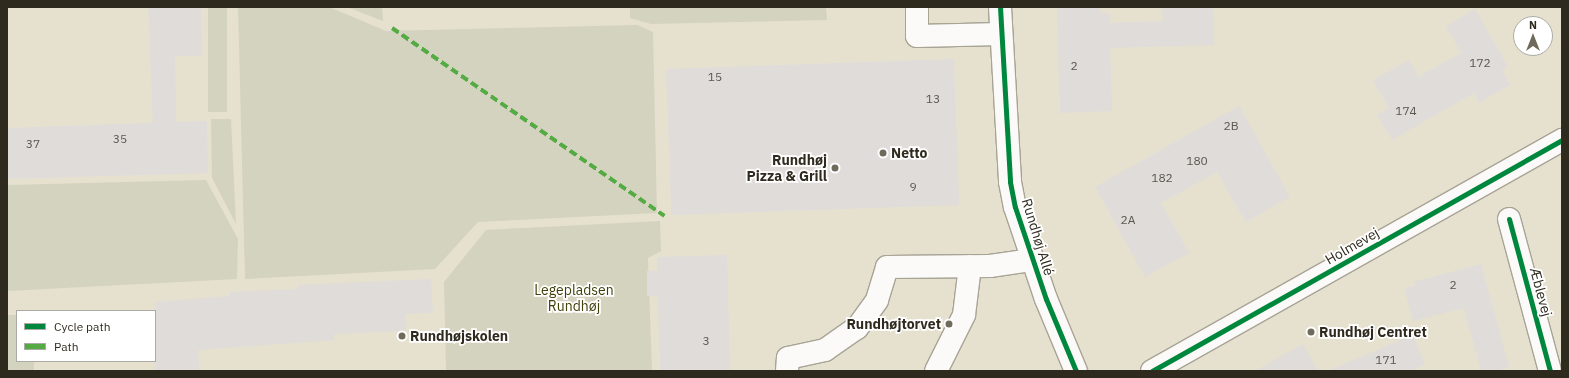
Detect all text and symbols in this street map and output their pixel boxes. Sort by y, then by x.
north arrow [1513,16,1553,56]
text: N [1529,18,1537,32]
house number: 172 [1469,56,1491,70]
house number: 2 [1070,59,1078,73]
house number: 15 [708,70,722,84]
house number: 13 [926,92,940,106]
house number: 174 [1395,104,1417,118]
house number: 2B [1223,119,1239,133]
house number: 35 [113,132,127,146]
house number: 37 [26,137,40,151]
place label: Netto [891,145,927,161]
marker: Netto [878,148,888,158]
place label: Rundhøj Pizza & Grill [747,152,827,184]
house number: 180 [1186,154,1208,168]
marker: Rundhøj Pizza & Grill [830,163,840,173]
house number: 182 [1151,171,1173,185]
house number: 9 [909,180,917,194]
street label: Rundhøj Allé [1018,196,1058,278]
house number: 2A [1121,213,1135,227]
street label: Holmevej [1322,224,1382,268]
street label: Æblevej [1526,266,1556,318]
house number: 2 [1449,278,1457,292]
park label: Legepladsen Rundhøj [534,282,614,314]
legend [16,310,156,362]
place label: Rundhøjtorvet [846,316,941,332]
text: Cycle path [54,319,111,334]
marker: Rundhøjtorvet [944,319,954,329]
place label: Rundhøj Centret [1319,324,1427,340]
marker: Rundhøj Centret [1306,327,1316,337]
place label: Rundhøjskolen [410,328,508,344]
marker: Rundhøjskolen [397,331,407,341]
house number: 3 [702,334,710,348]
text: Path [54,339,79,354]
house number: 171 [1375,353,1397,367]

